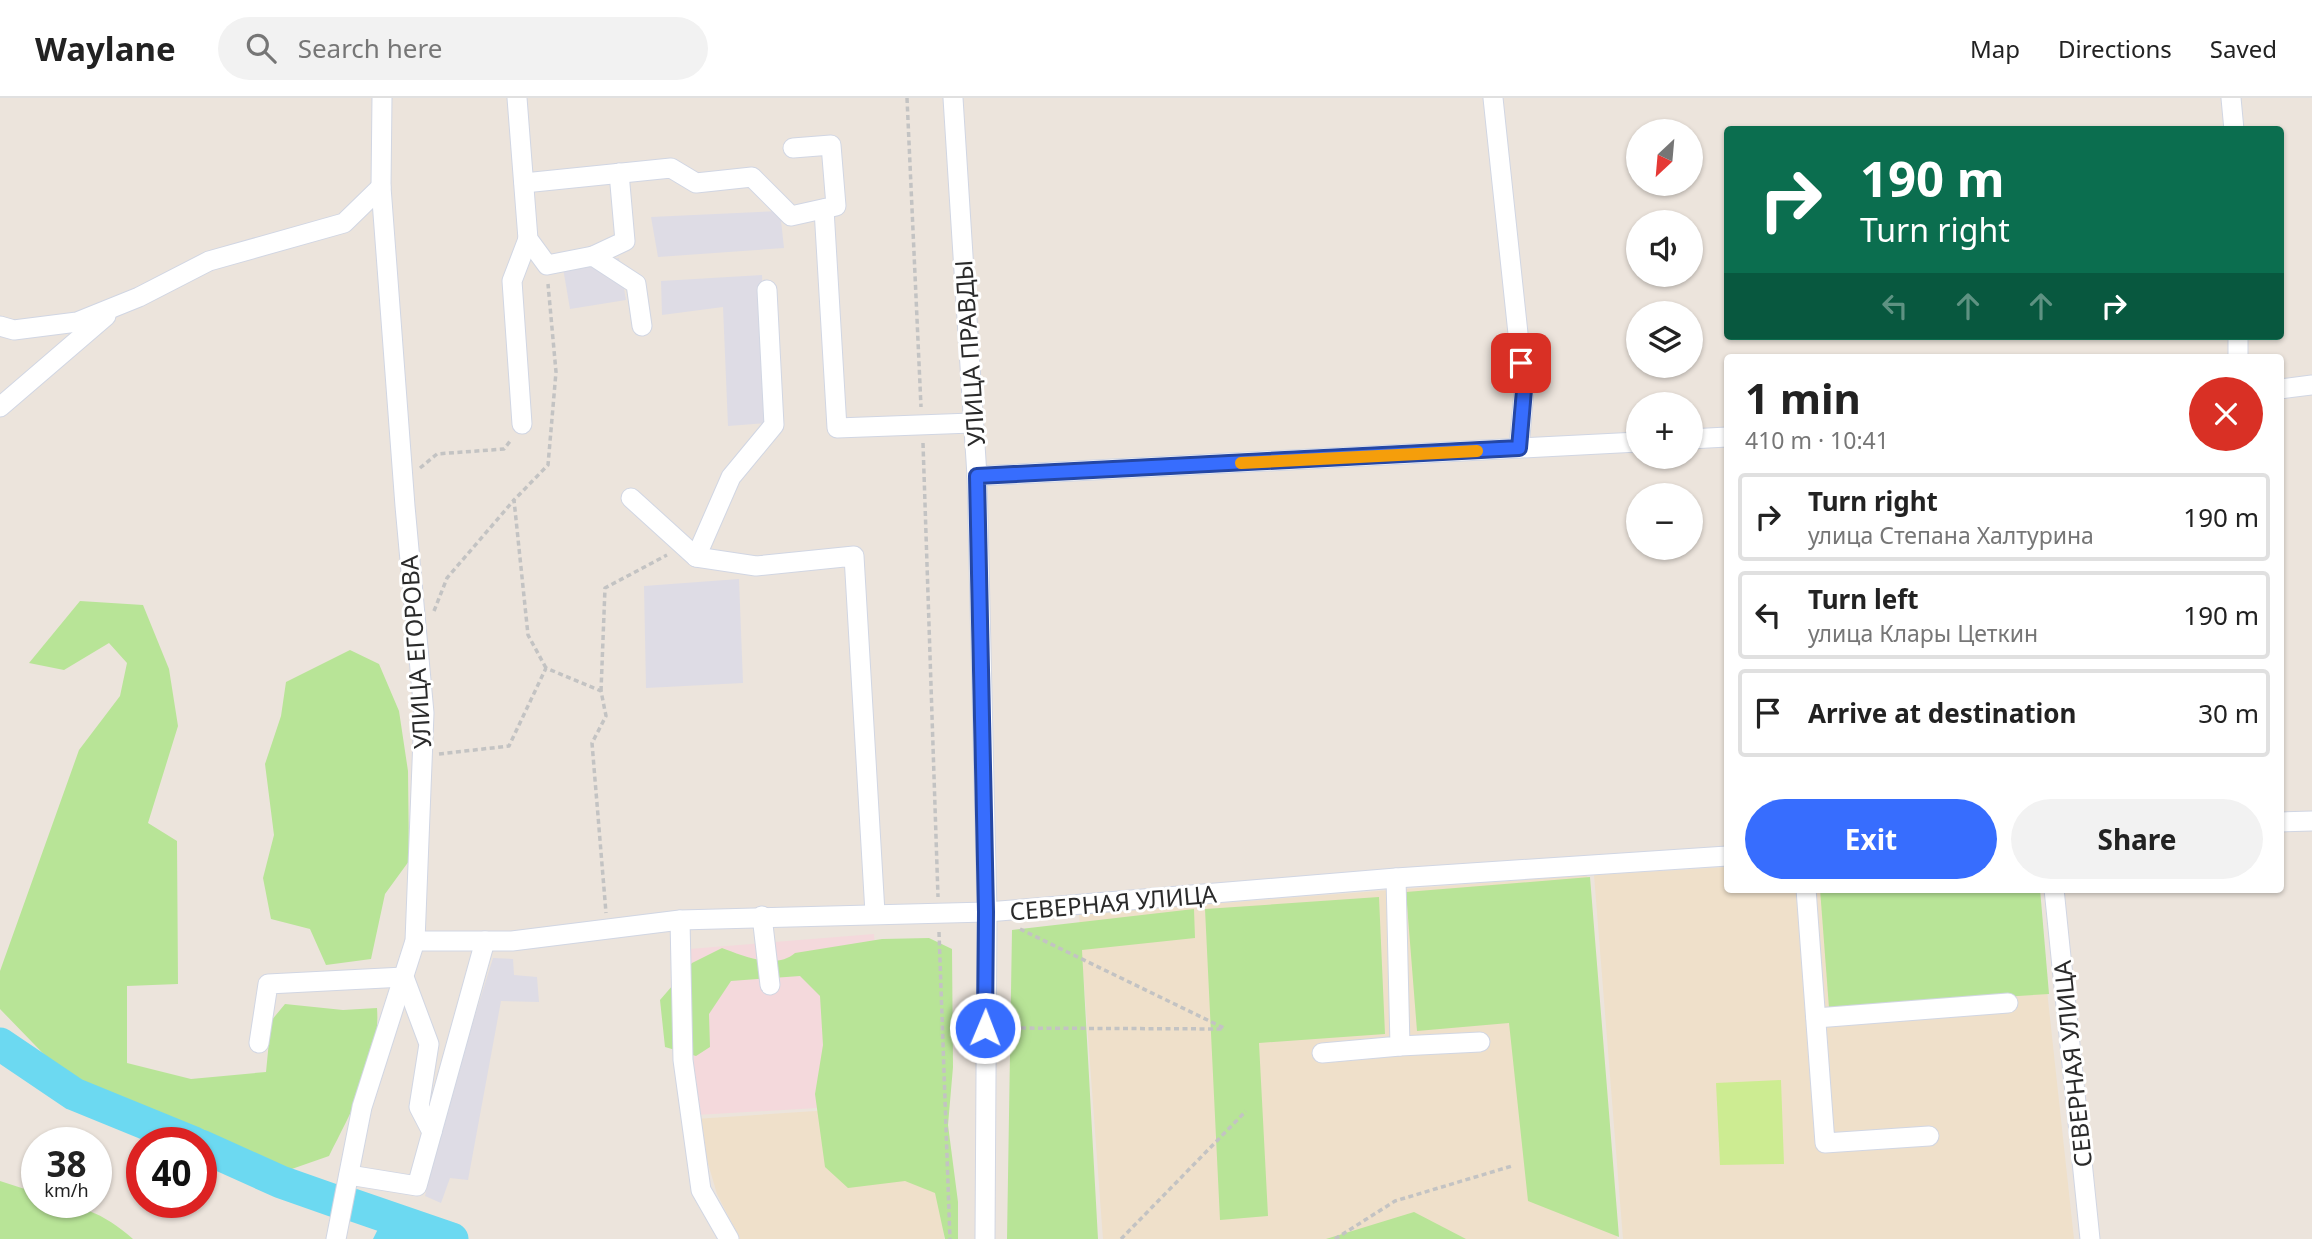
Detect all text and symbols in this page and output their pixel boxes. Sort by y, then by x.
search box [218,17,708,80]
text: Waylane [35,26,176,71]
icon: search [242,29,280,67]
text: Search here [298,30,442,66]
text: Map [1970,32,2020,65]
text: Directions [2058,32,2172,65]
text: Saved [2210,32,2277,65]
north arrow [1626,119,1703,196]
map controls [1626,119,1703,560]
text: 190 m [1860,145,2005,211]
icon: right [1745,154,1836,245]
text: Turn right [1860,208,2010,251]
button: sound [1626,210,1703,287]
street label: УЛИЦА ПРАВДЫ [946,259,992,447]
icon: left [1876,287,1914,325]
icon: ahead [1949,287,1987,325]
icon: ahead [2022,287,2060,325]
icon: right [2095,287,2133,325]
button: layers [1626,301,1703,378]
pin [1491,333,1551,393]
icon: arrive [1502,344,1540,382]
text: 1 min [1745,369,1861,426]
button: close [2189,377,2263,451]
button: + [1626,392,1703,469]
text: 410 m · 10:41 [1745,424,1889,456]
button: − [1626,483,1703,560]
text: Turn right [1808,483,1938,519]
icon: right [1749,498,1787,536]
text: 190 m [2183,499,2259,535]
text: улица Степана Халтурина [1808,519,2094,551]
street label: УЛИЦА ЕГОРОВА [392,553,438,750]
text: Turn left [1808,581,1919,617]
icon: left [1749,596,1787,634]
text: 190 m [2183,597,2259,633]
text: улица Клары Цеткин [1808,617,2038,649]
icon: arrive [1749,694,1787,732]
text: Arrive at destination [1808,695,2077,731]
text: 30 m [2198,695,2259,731]
button: Exit [1745,799,1997,879]
button: Share [2011,799,2263,879]
street label: СЕВЕРНАЯ УЛИЦА [1008,876,1218,927]
street label: СЕВЕРНАЯ УЛИЦА [2045,958,2099,1169]
position arrow [948,991,1022,1065]
speed limit sign: 40 [126,1127,217,1218]
text: 38 [46,1140,87,1187]
text: km/h [44,1178,89,1202]

